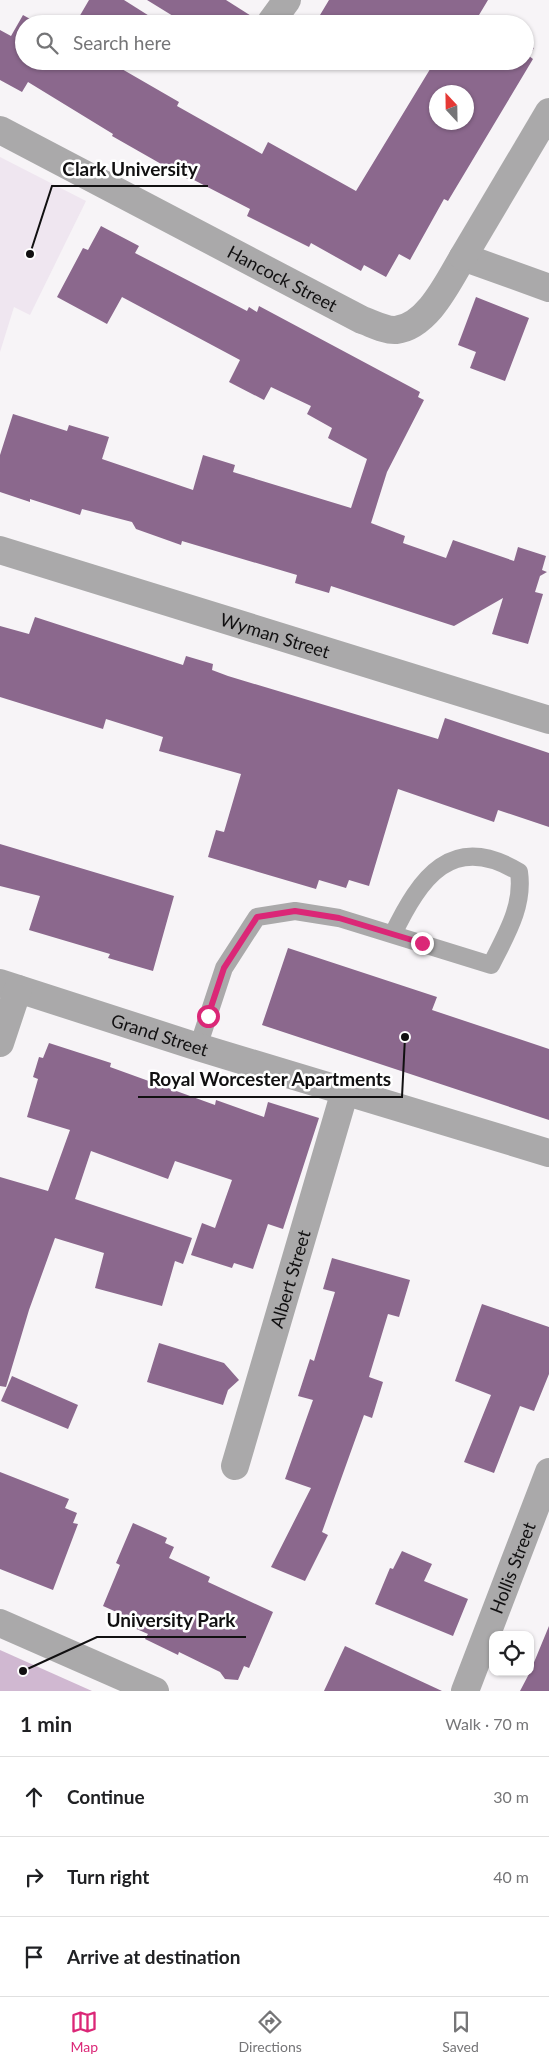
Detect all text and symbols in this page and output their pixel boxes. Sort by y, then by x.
search box [15,15,534,70]
icon: search [33,29,61,57]
text: Search here [73,31,171,54]
north arrow [429,85,474,130]
callout: Clark University [52,152,208,186]
text: Clark University [62,157,199,180]
street label: Hancock Street [224,240,342,316]
street label: Wyman Street [218,608,333,663]
route end [411,932,434,955]
route start [197,1005,220,1028]
street label: Grand Street [109,1009,211,1061]
callout: Royal Worcester Apartments [138,1063,402,1097]
text: Royal Worcester Apartments [149,1067,391,1090]
street label: Albert Street [265,1227,315,1330]
street label: Hollis Street [485,1518,540,1617]
callout: University Park [97,1603,246,1637]
text: University Park [106,1608,236,1631]
map controls [489,1631,534,1676]
button: locate [489,1631,534,1676]
text: 1 min [20,1711,72,1736]
text: Walk · 70 m [445,1714,529,1733]
icon: ahead [20,1783,48,1811]
text: Continue [67,1785,145,1808]
text: 30 m [493,1787,529,1806]
icon: right [20,1863,48,1891]
text: Turn right [67,1865,149,1888]
text: 40 m [493,1867,529,1886]
icon: arrive [20,1943,48,1971]
text: Arrive at destination [67,1945,240,1968]
tab: Map [70,2008,98,2055]
tab: Directions [239,2008,302,2055]
tab: Saved [442,2008,479,2055]

